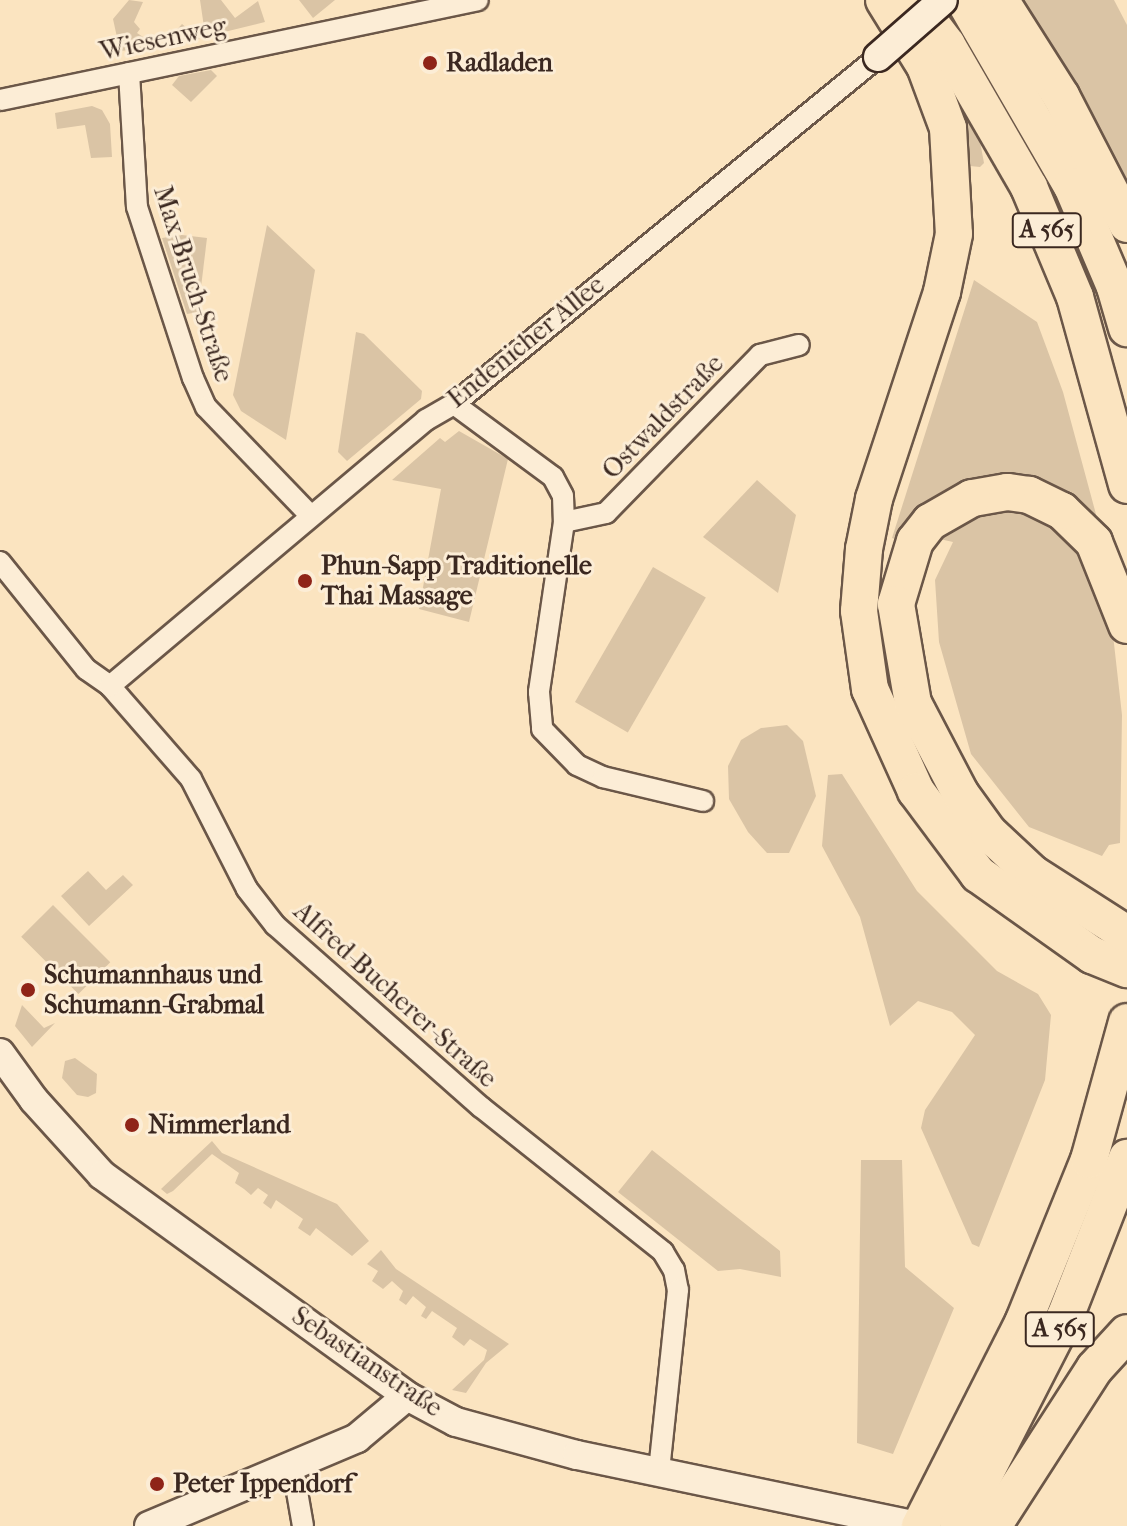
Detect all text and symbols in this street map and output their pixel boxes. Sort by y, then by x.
street label: Wiesenweg [97,10,229,68]
place label: Radladen [446,47,553,79]
marker: Radladen [421,54,439,72]
street label: Max-Bruch-Straße [147,182,239,386]
road number: A 565 [1011,210,1083,250]
street label: Endenicher Allee [441,269,611,415]
street label: Ostwaldstraße [596,348,730,486]
place label: Phun-Sapp Traditionelle Thai Massage [321,550,592,612]
marker: Phun-Sapp Traditionelle Thai Massage [296,572,314,590]
street label: Alfred-Bucherer-Straße [287,896,503,1094]
place label: Schumannhaus und Schumann-Grabmal [44,959,264,1020]
marker: Schumannhaus und Schumann-Grabmal [19,981,37,999]
place label: Nimmerland [148,1109,290,1141]
marker: Nimmerland [123,1116,141,1134]
street label: Sebastianstraße [286,1300,448,1424]
road number: A 565 [1024,1309,1096,1349]
place label: Peter Ippendorf [173,1468,353,1500]
marker: Peter Ippendorf [148,1475,166,1493]

